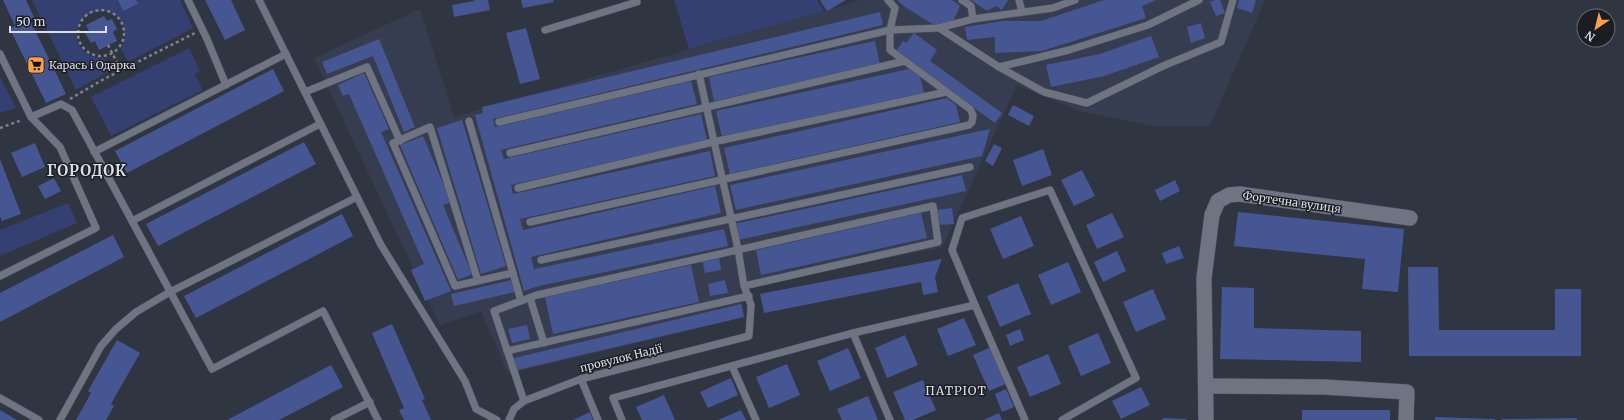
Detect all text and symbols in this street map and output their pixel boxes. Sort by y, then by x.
scale bar [10,8,106,34]
north arrow [1576,8,1616,48]
text: 50 m [16,14,45,29]
text: N [1582,28,1598,44]
supermarket icon: Карась і Одарка [26,55,46,75]
place label: Карась і Одарка [49,58,136,72]
district label: ГОРОДОК [47,161,127,180]
street label: Фортечна вулиця [1242,188,1343,216]
street label: провулок Надії [578,341,664,375]
district label: ПАТРІОТ [925,383,987,398]

